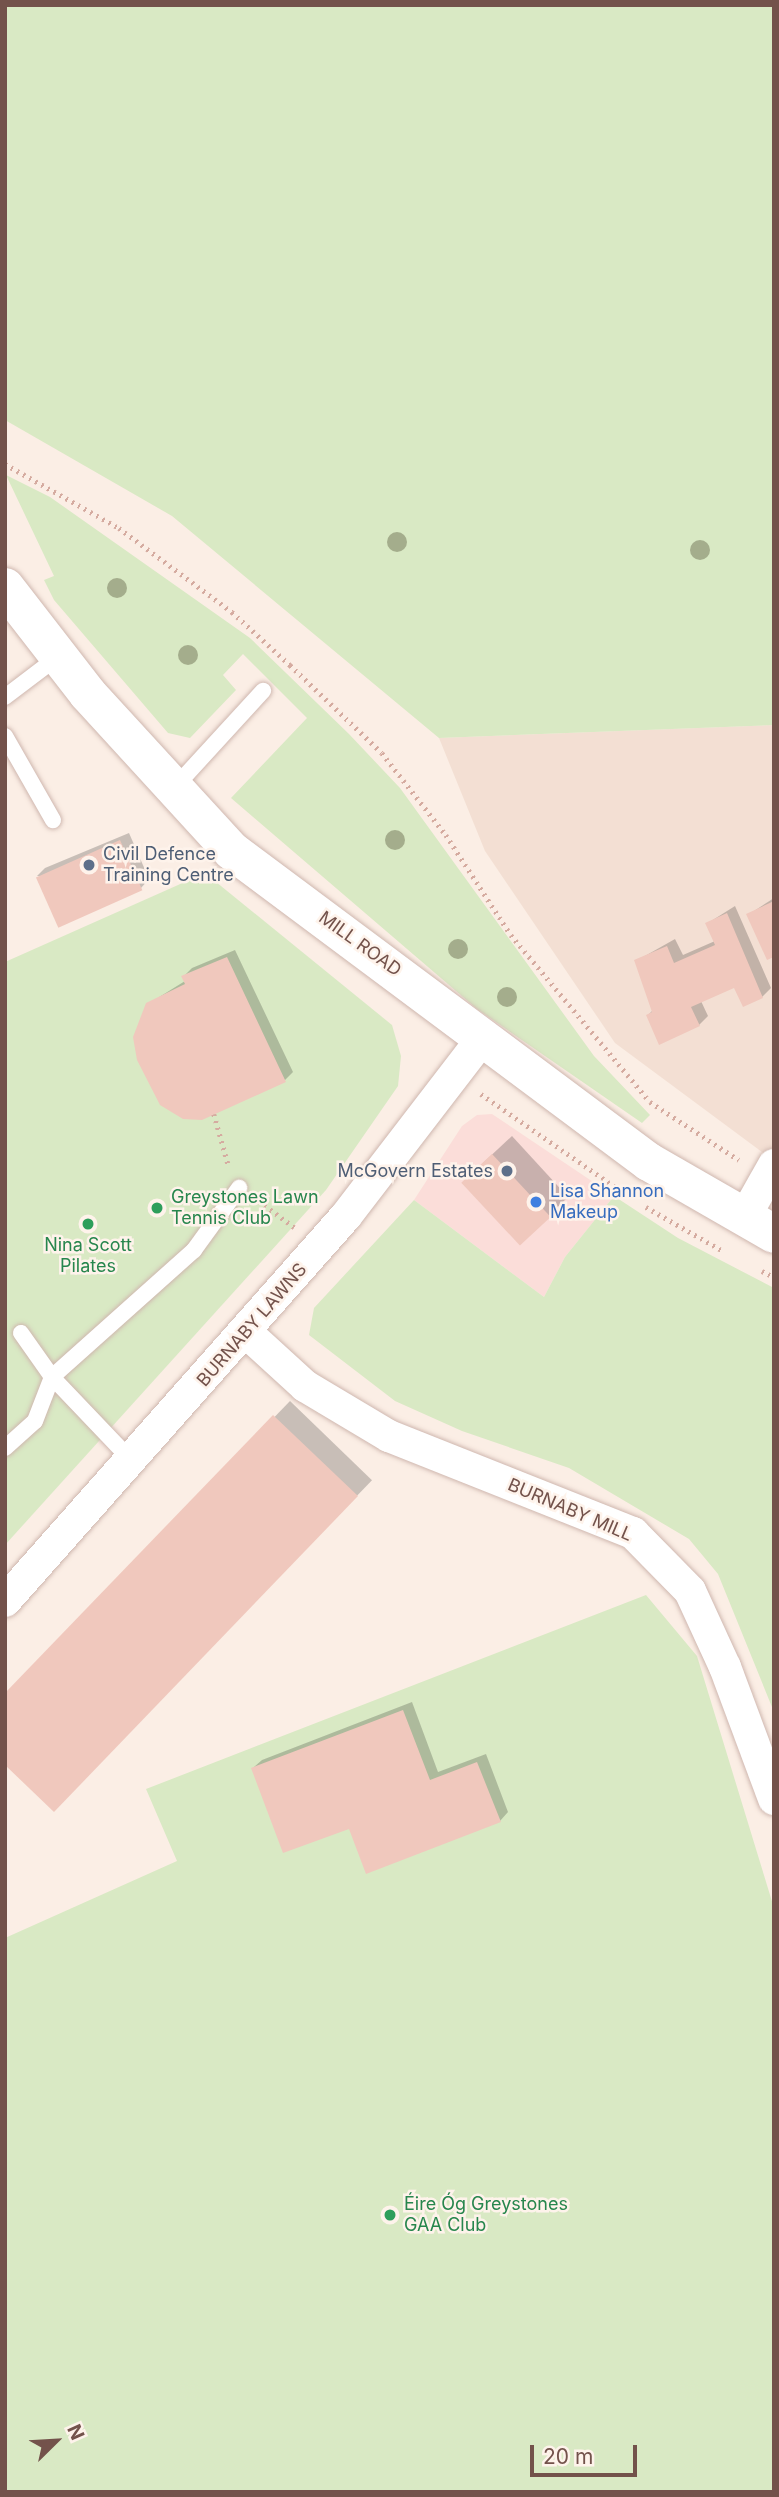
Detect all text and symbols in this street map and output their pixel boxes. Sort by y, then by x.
place label: Civil Defence Training Centre [103,844,234,886]
marker: Civil Defence Training Centre [81,857,97,873]
street label: MILL ROAD [315,907,405,981]
place label: McGovern Estates [337,1160,493,1182]
marker: McGovern Estates [499,1163,515,1179]
place label: Lisa Shannon Makeup [550,1181,664,1224]
place label: Greystones Lawn Tennis Club [171,1187,319,1230]
marker: Lisa Shannon Makeup [528,1194,544,1210]
marker: Greystones Lawn Tennis Club [149,1200,165,1216]
marker: Nina Scott Pilates [80,1216,96,1232]
place label: Nina Scott Pilates [44,1235,132,1278]
street label: BURNABY LAWNS [193,1259,311,1391]
street label: BURNABY MILL [504,1474,636,1546]
place label: Éire Óg Greystones GAA Club [404,2194,568,2236]
marker: Éire Óg Greystones GAA Club [382,2207,398,2223]
north arrow [21,2406,91,2476]
text: N [62,2421,89,2444]
scale bar [534,2430,641,2474]
text: 20 m [543,2444,593,2469]

